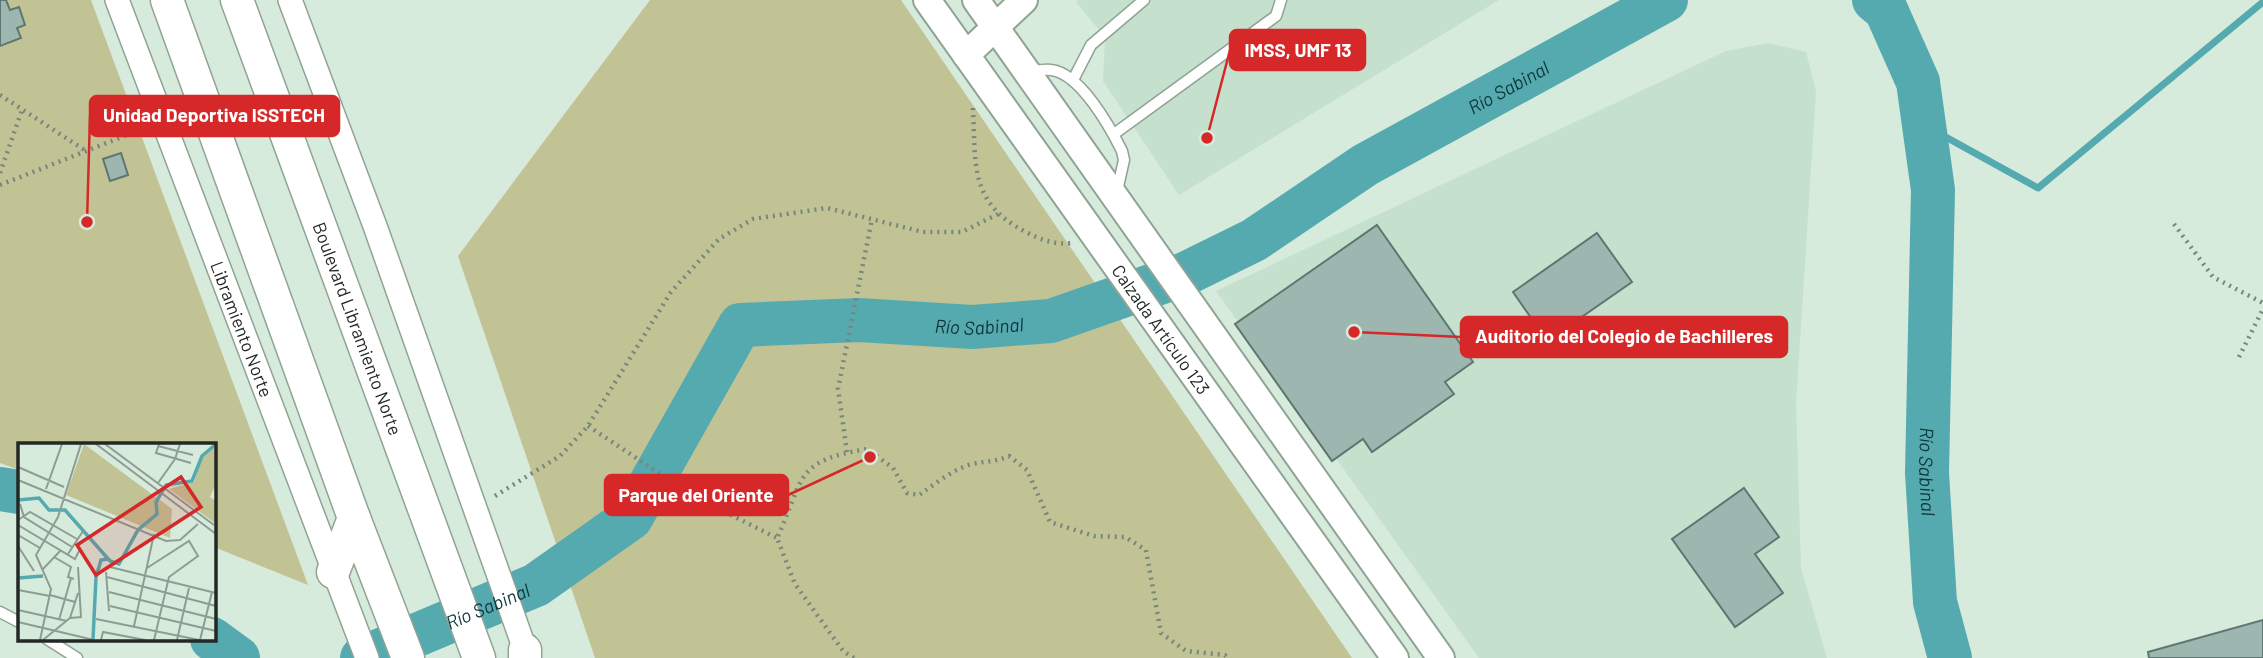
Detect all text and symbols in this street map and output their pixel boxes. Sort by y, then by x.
callout: IMSS, UMF 13 [1230,30,1365,70]
text: IMSS, UMF 13 [1245,38,1351,61]
water label: Río Sabinal [1463,55,1553,118]
callout: Unidad Deportiva ISSTECH [90,96,339,136]
text: Unidad Deportiva ISSTECH [103,103,325,126]
street label: Boulevard Libramiento Norte [309,219,407,438]
street label: Libramiento Norte [206,258,278,400]
street label: Calzada Artículo 123 [1108,260,1215,398]
water label: Río Sabinal [934,312,1025,339]
callout: Auditorio del Colegio de Bachilleres [1461,317,1787,357]
text: Auditorio del Colegio de Bachilleres [1475,324,1773,347]
water label: Río Sabinal [1915,427,1941,517]
inset map [18,443,215,640]
callout: Parque del Oriente [605,475,788,515]
text: Parque del Oriente [618,483,774,506]
water label: Río Sabinal [442,577,534,633]

